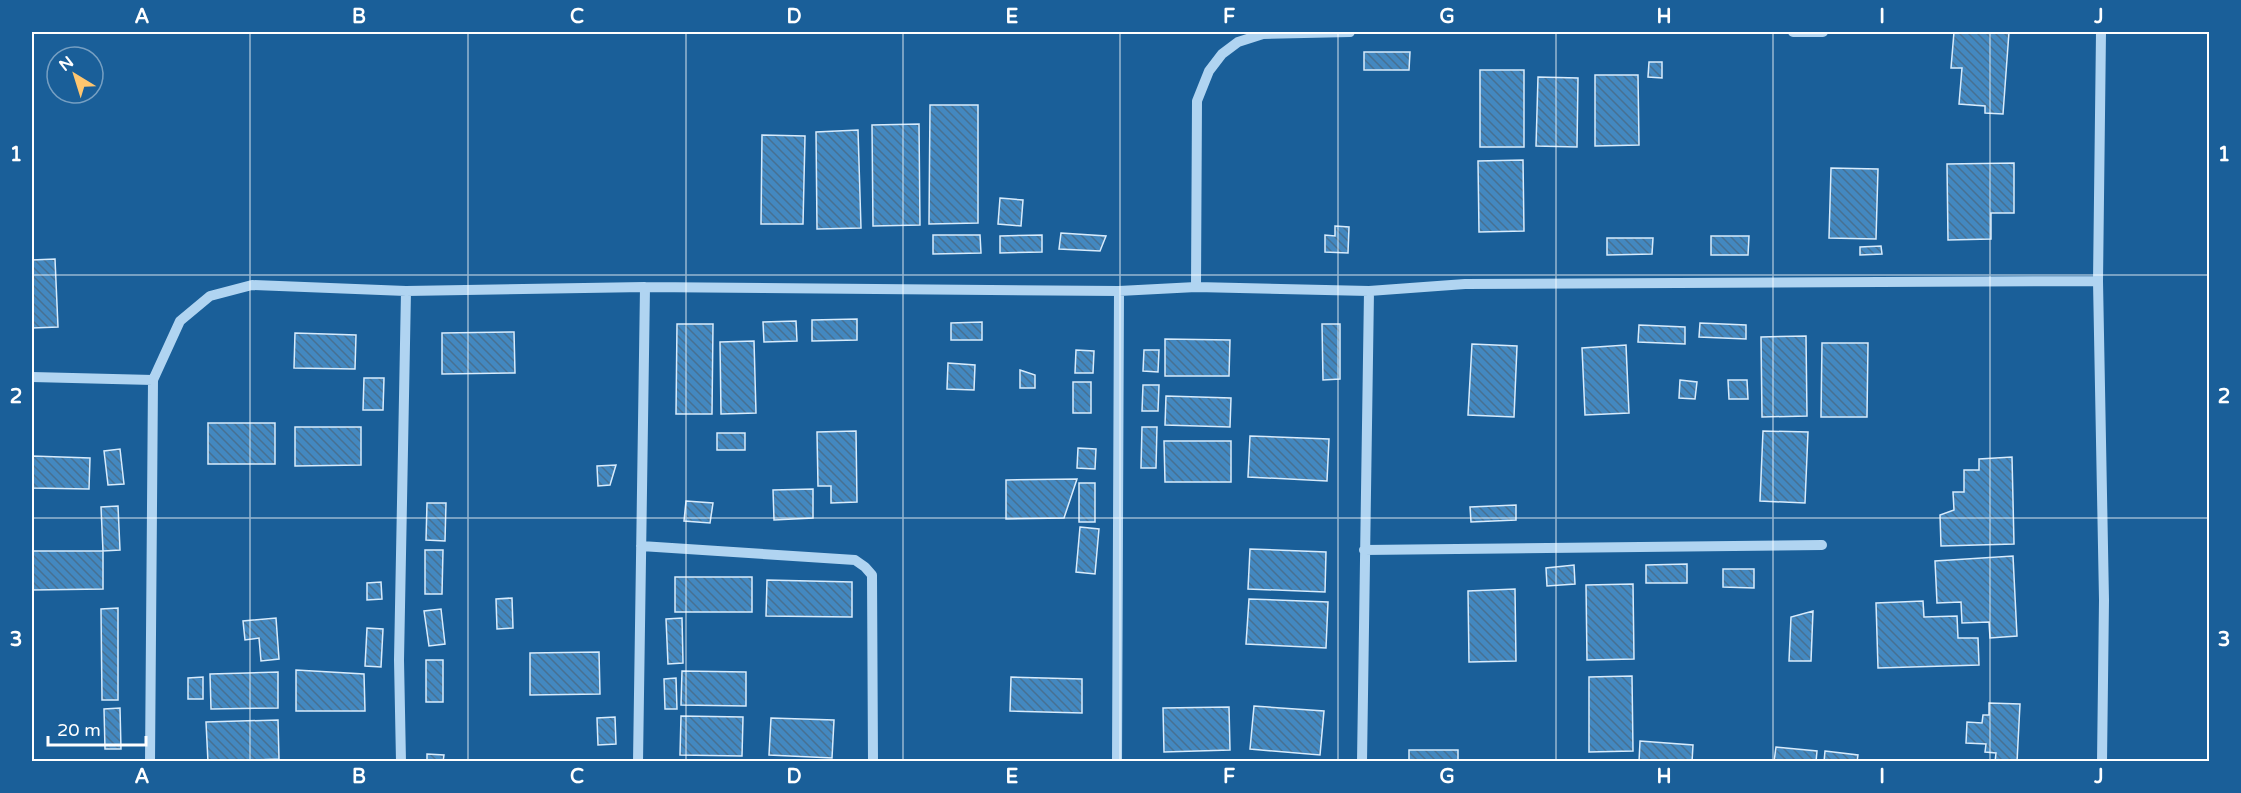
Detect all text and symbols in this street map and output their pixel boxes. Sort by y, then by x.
text: A [135,5,150,29]
text: B [352,5,366,29]
text: C [570,5,584,29]
text: D [786,5,802,29]
text: E [1006,5,1019,29]
text: F [1223,5,1235,29]
text: G [1439,5,1455,29]
text: H [1656,5,1672,29]
text: I [1879,5,1885,29]
text: J [2093,5,2104,29]
north arrow [45,45,105,105]
text: N [55,52,78,76]
text: 1 [10,143,22,167]
text: 1 [2218,143,2230,167]
text: 2 [10,385,22,409]
text: 2 [2218,385,2230,409]
text: 3 [10,628,22,652]
text: 3 [2218,628,2230,652]
scale bar [48,709,146,747]
text: 20 m [57,719,101,741]
text: A [135,765,150,789]
text: B [352,765,366,789]
text: C [570,765,584,789]
text: D [786,765,802,789]
text: E [1006,765,1019,789]
text: F [1223,765,1235,789]
text: G [1439,765,1455,789]
text: H [1656,765,1672,789]
text: I [1879,765,1885,789]
text: J [2093,765,2104,789]

